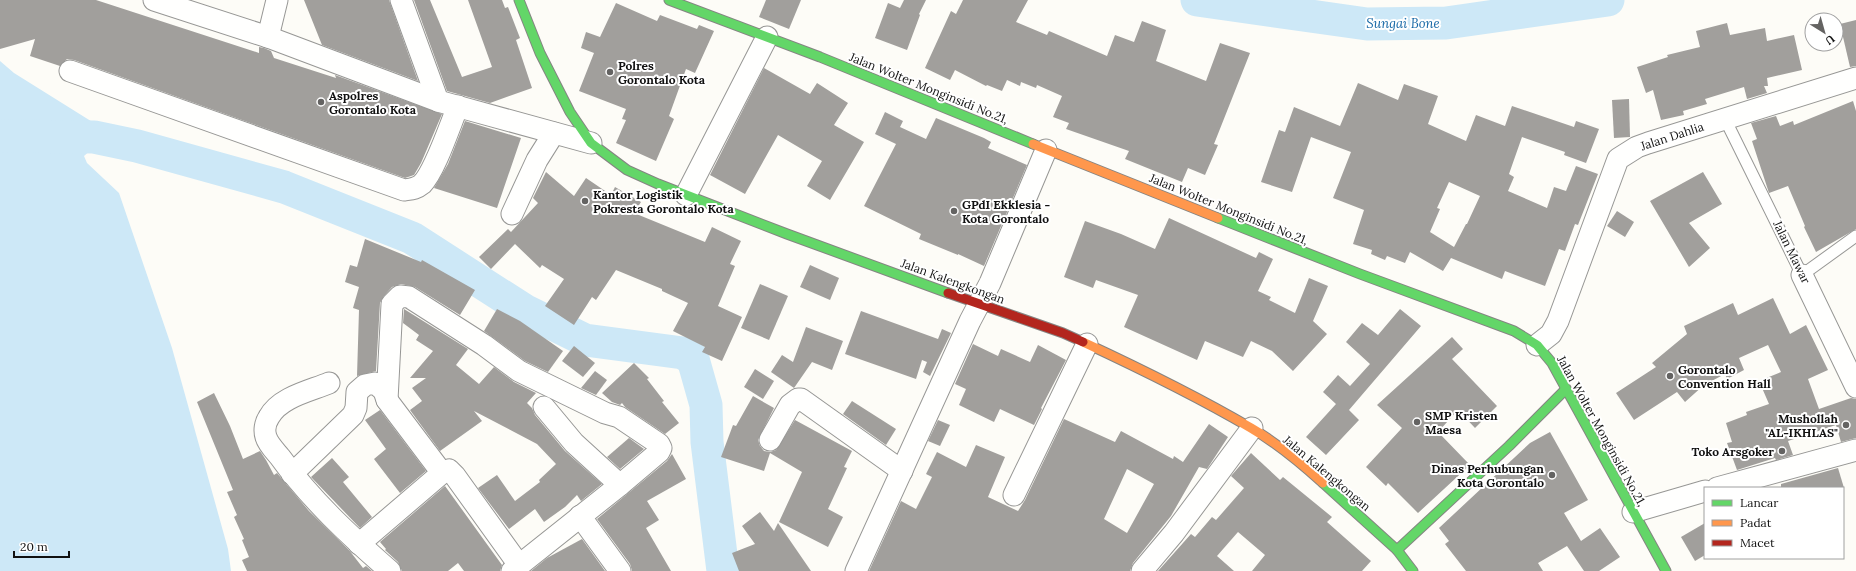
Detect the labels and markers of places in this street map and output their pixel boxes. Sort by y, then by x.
place label: Polres Gorontalo Kota [618,58,706,87]
marker: Polres Gorontalo Kota [605,67,615,77]
place label: Aspolres Gorontalo Kota [329,88,417,117]
marker: Aspolres Gorontalo Kota [316,97,326,107]
place label: Kantor Logistik Pokresta Gorontalo Kota [593,187,734,216]
marker: Kantor Logistik Pokresta Gorontalo Kota [580,196,590,206]
place label: GPdI Ekklesia - Kota Gorontalo [962,197,1051,226]
marker: GPdI Ekklesia - Kota Gorontalo [949,206,959,216]
place label: Gorontalo Convention Hall [1678,362,1771,391]
marker: Gorontalo Convention Hall [1665,371,1675,381]
place label: SMP Kristen Maesa [1425,408,1498,437]
place label: Mushollah "AL-IKHLAS" [1765,411,1839,440]
marker: SMP Kristen Maesa [1412,417,1422,427]
marker: Mushollah "AL-IKHLAS" [1841,420,1851,430]
place label: Toko Arsgoker [1691,444,1774,459]
marker: Toko Arsgoker [1777,446,1787,456]
place label: Dinas Perhubungan Kota Gorontalo [1431,461,1544,490]
marker: Dinas Perhubungan Kota Gorontalo [1547,470,1557,480]

